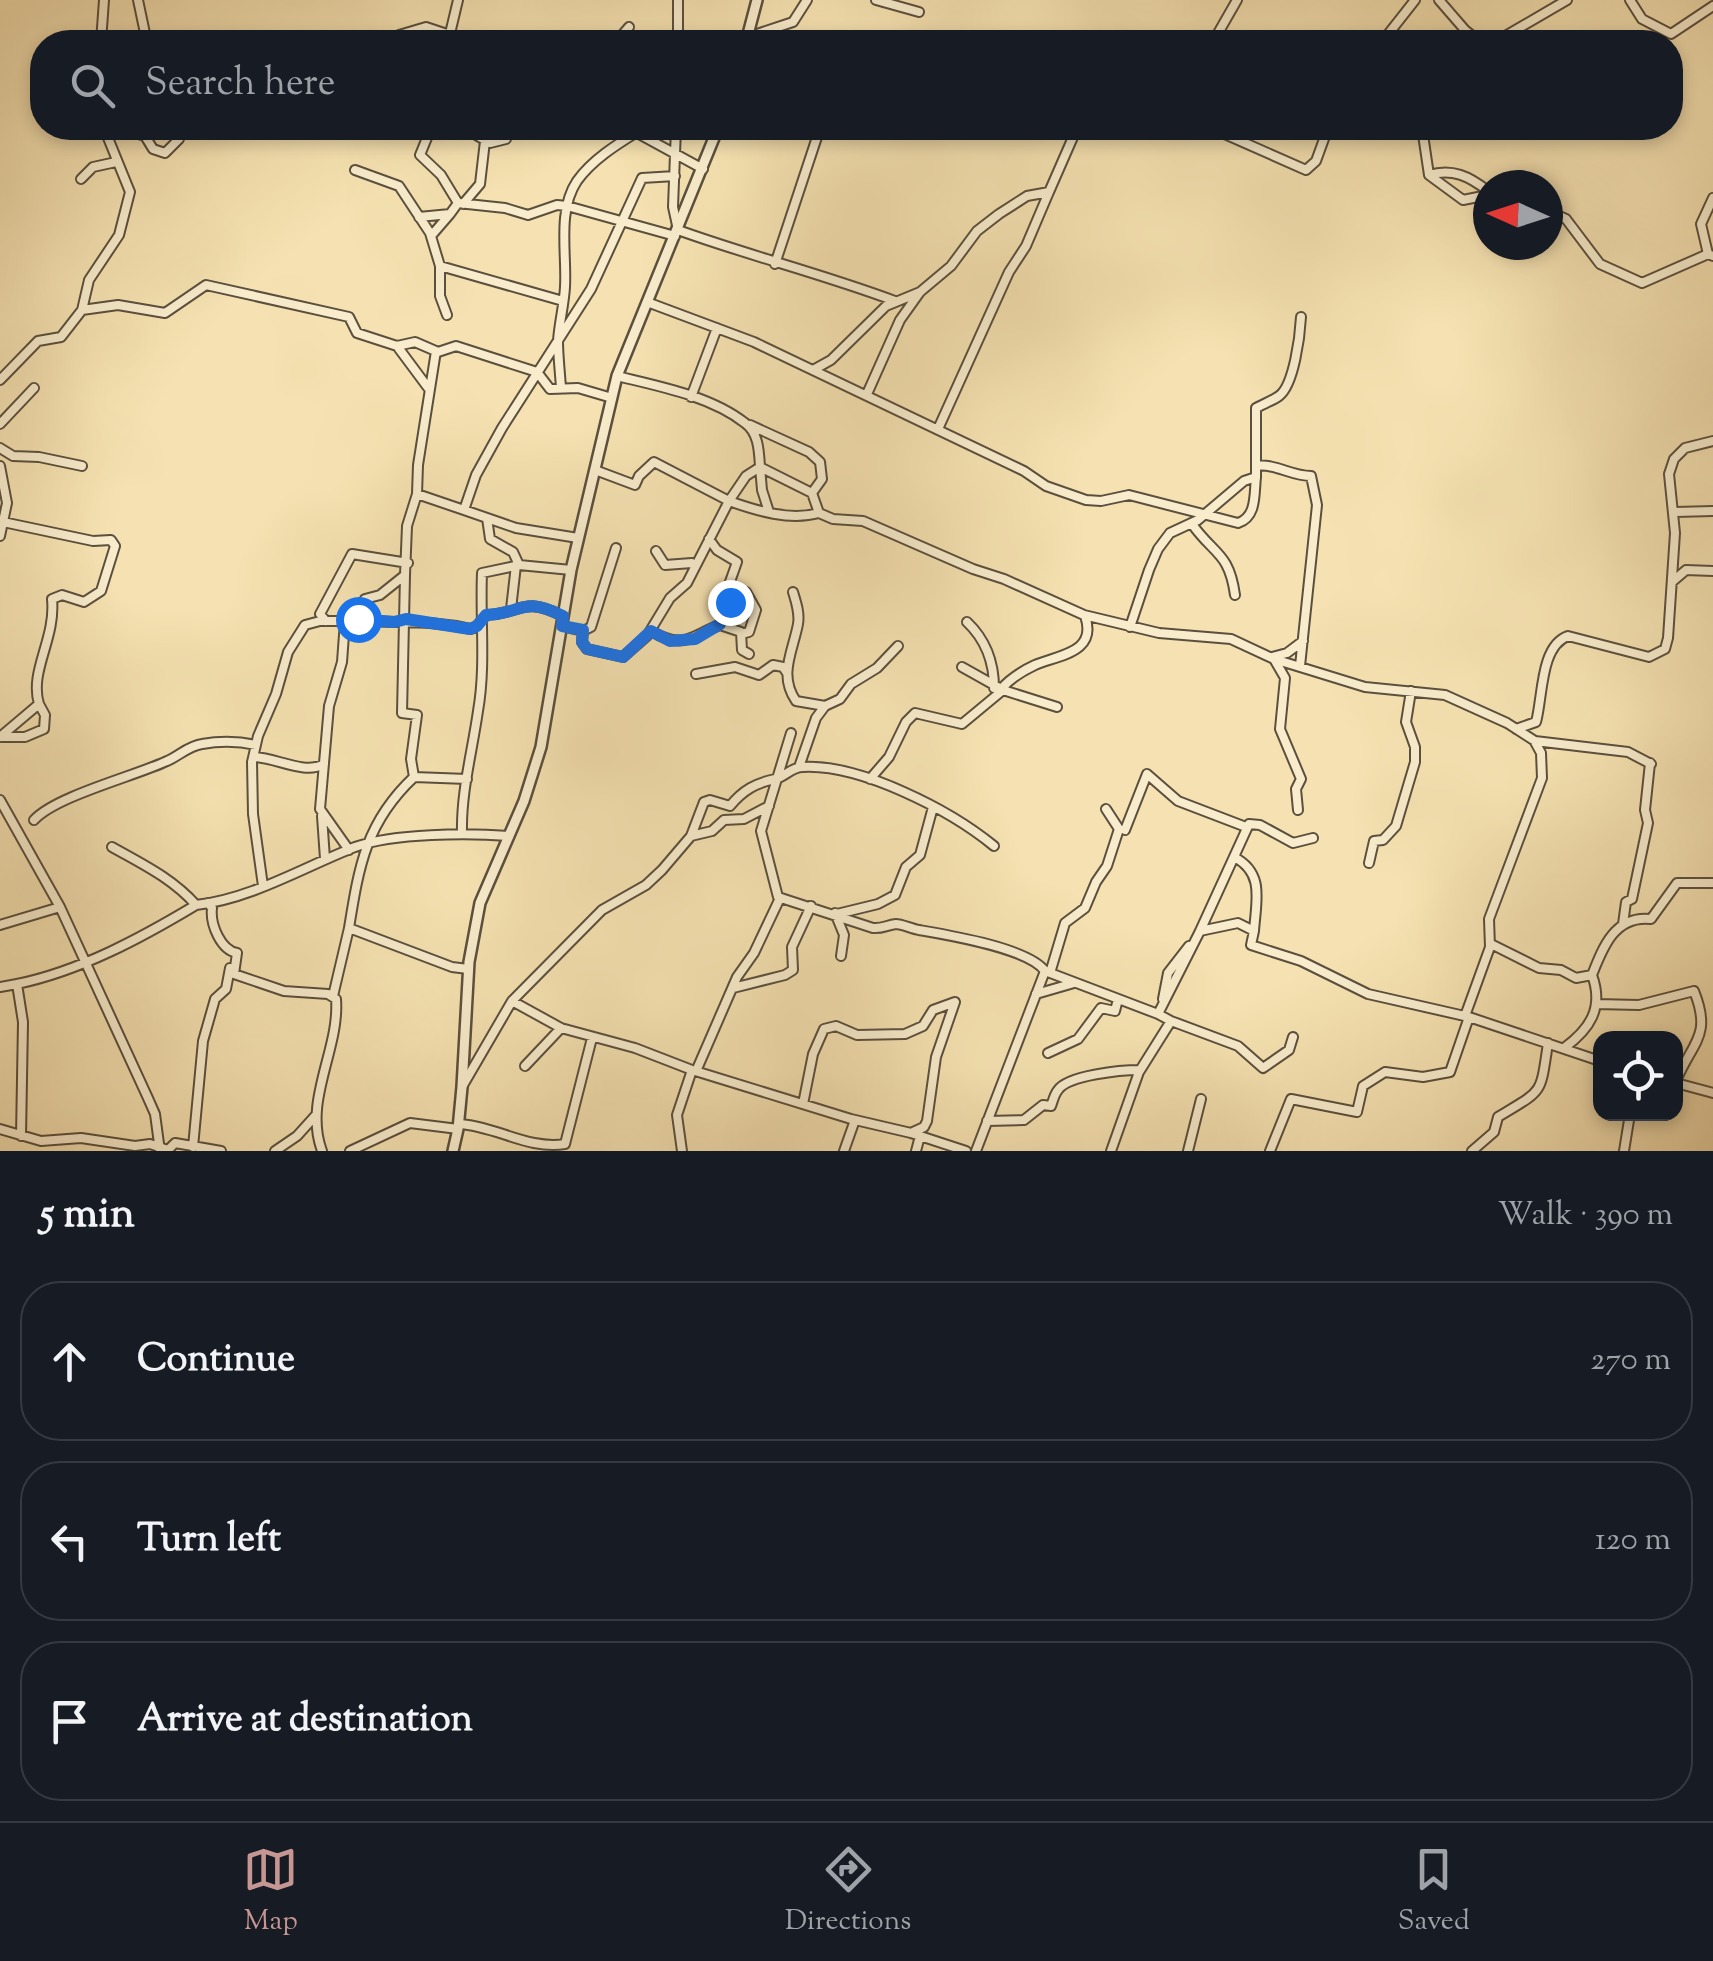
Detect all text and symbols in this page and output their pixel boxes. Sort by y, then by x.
search box [30,30,1683,140]
icon: search [65,58,120,113]
text: Search here [145,58,336,112]
north arrow [1473,170,1563,260]
route end [708,580,754,626]
route start [336,597,382,643]
map controls [1593,1031,1683,1121]
button: locate [1593,1031,1683,1121]
text: 5 min [40,1186,135,1246]
text: Walk · 390 m [1498,1193,1673,1239]
icon: ahead [42,1334,97,1389]
text: Continue [137,1334,295,1388]
text: 270 m [1590,1338,1671,1384]
icon: left [42,1514,97,1569]
text: Turn left [137,1514,281,1568]
text: 120 m [1595,1518,1671,1564]
icon: arrive [42,1694,97,1749]
text: Arrive at destination [137,1694,473,1748]
tab: Map [243,1842,298,1942]
tab: Directions [785,1842,911,1942]
tab: Saved [1398,1842,1470,1942]

